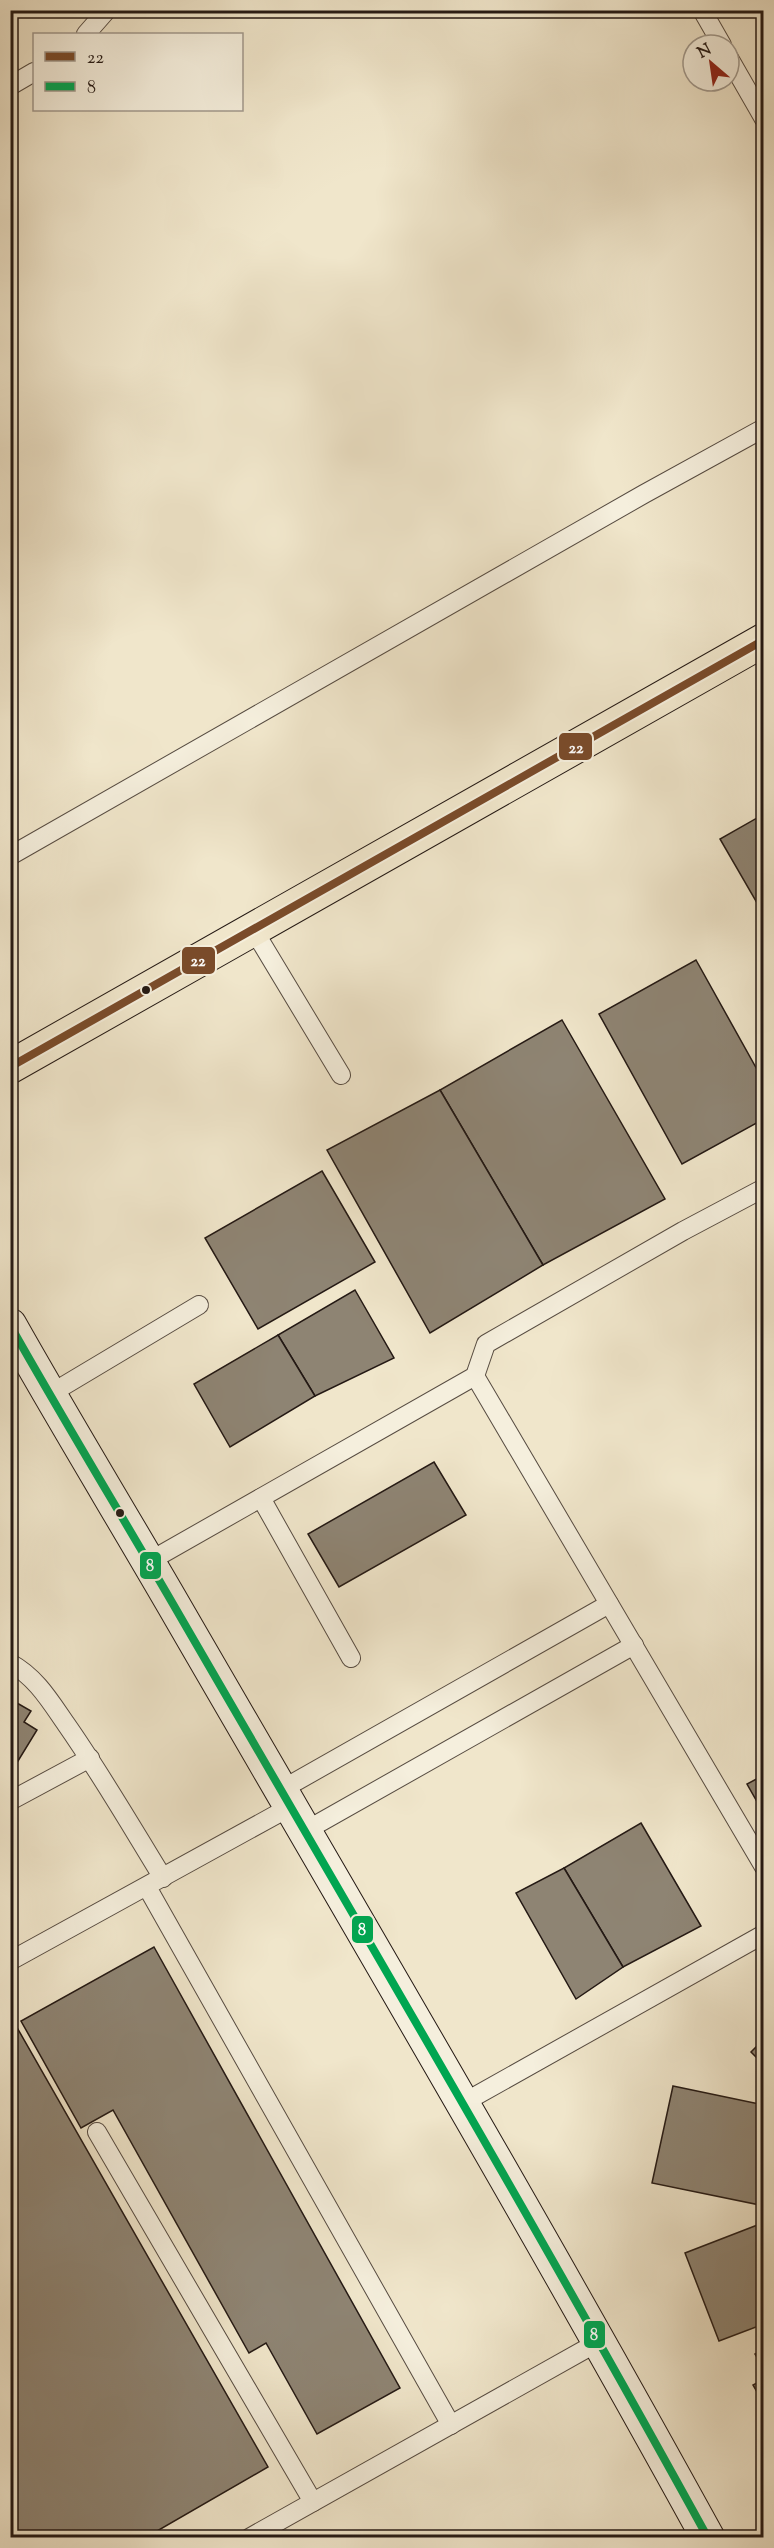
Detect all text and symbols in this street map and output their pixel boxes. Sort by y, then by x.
legend [33,33,243,111]
north arrow [681,33,741,93]
text: N [694,39,716,65]
text: 22 [87,46,104,72]
text: 8 [87,76,96,102]
line badge: 22 [558,732,593,761]
text: 22 [569,738,584,761]
line badge: 22 [181,946,216,975]
text: 22 [191,951,206,974]
unlabelled marker [140,984,152,996]
unlabelled marker [114,1507,126,1519]
line badge: 8 [139,1551,162,1580]
text: 8 [146,1556,154,1579]
line badge: 8 [351,1915,374,1944]
text: 8 [358,1920,366,1943]
line badge: 8 [583,2320,606,2349]
text: 8 [590,2325,598,2348]

